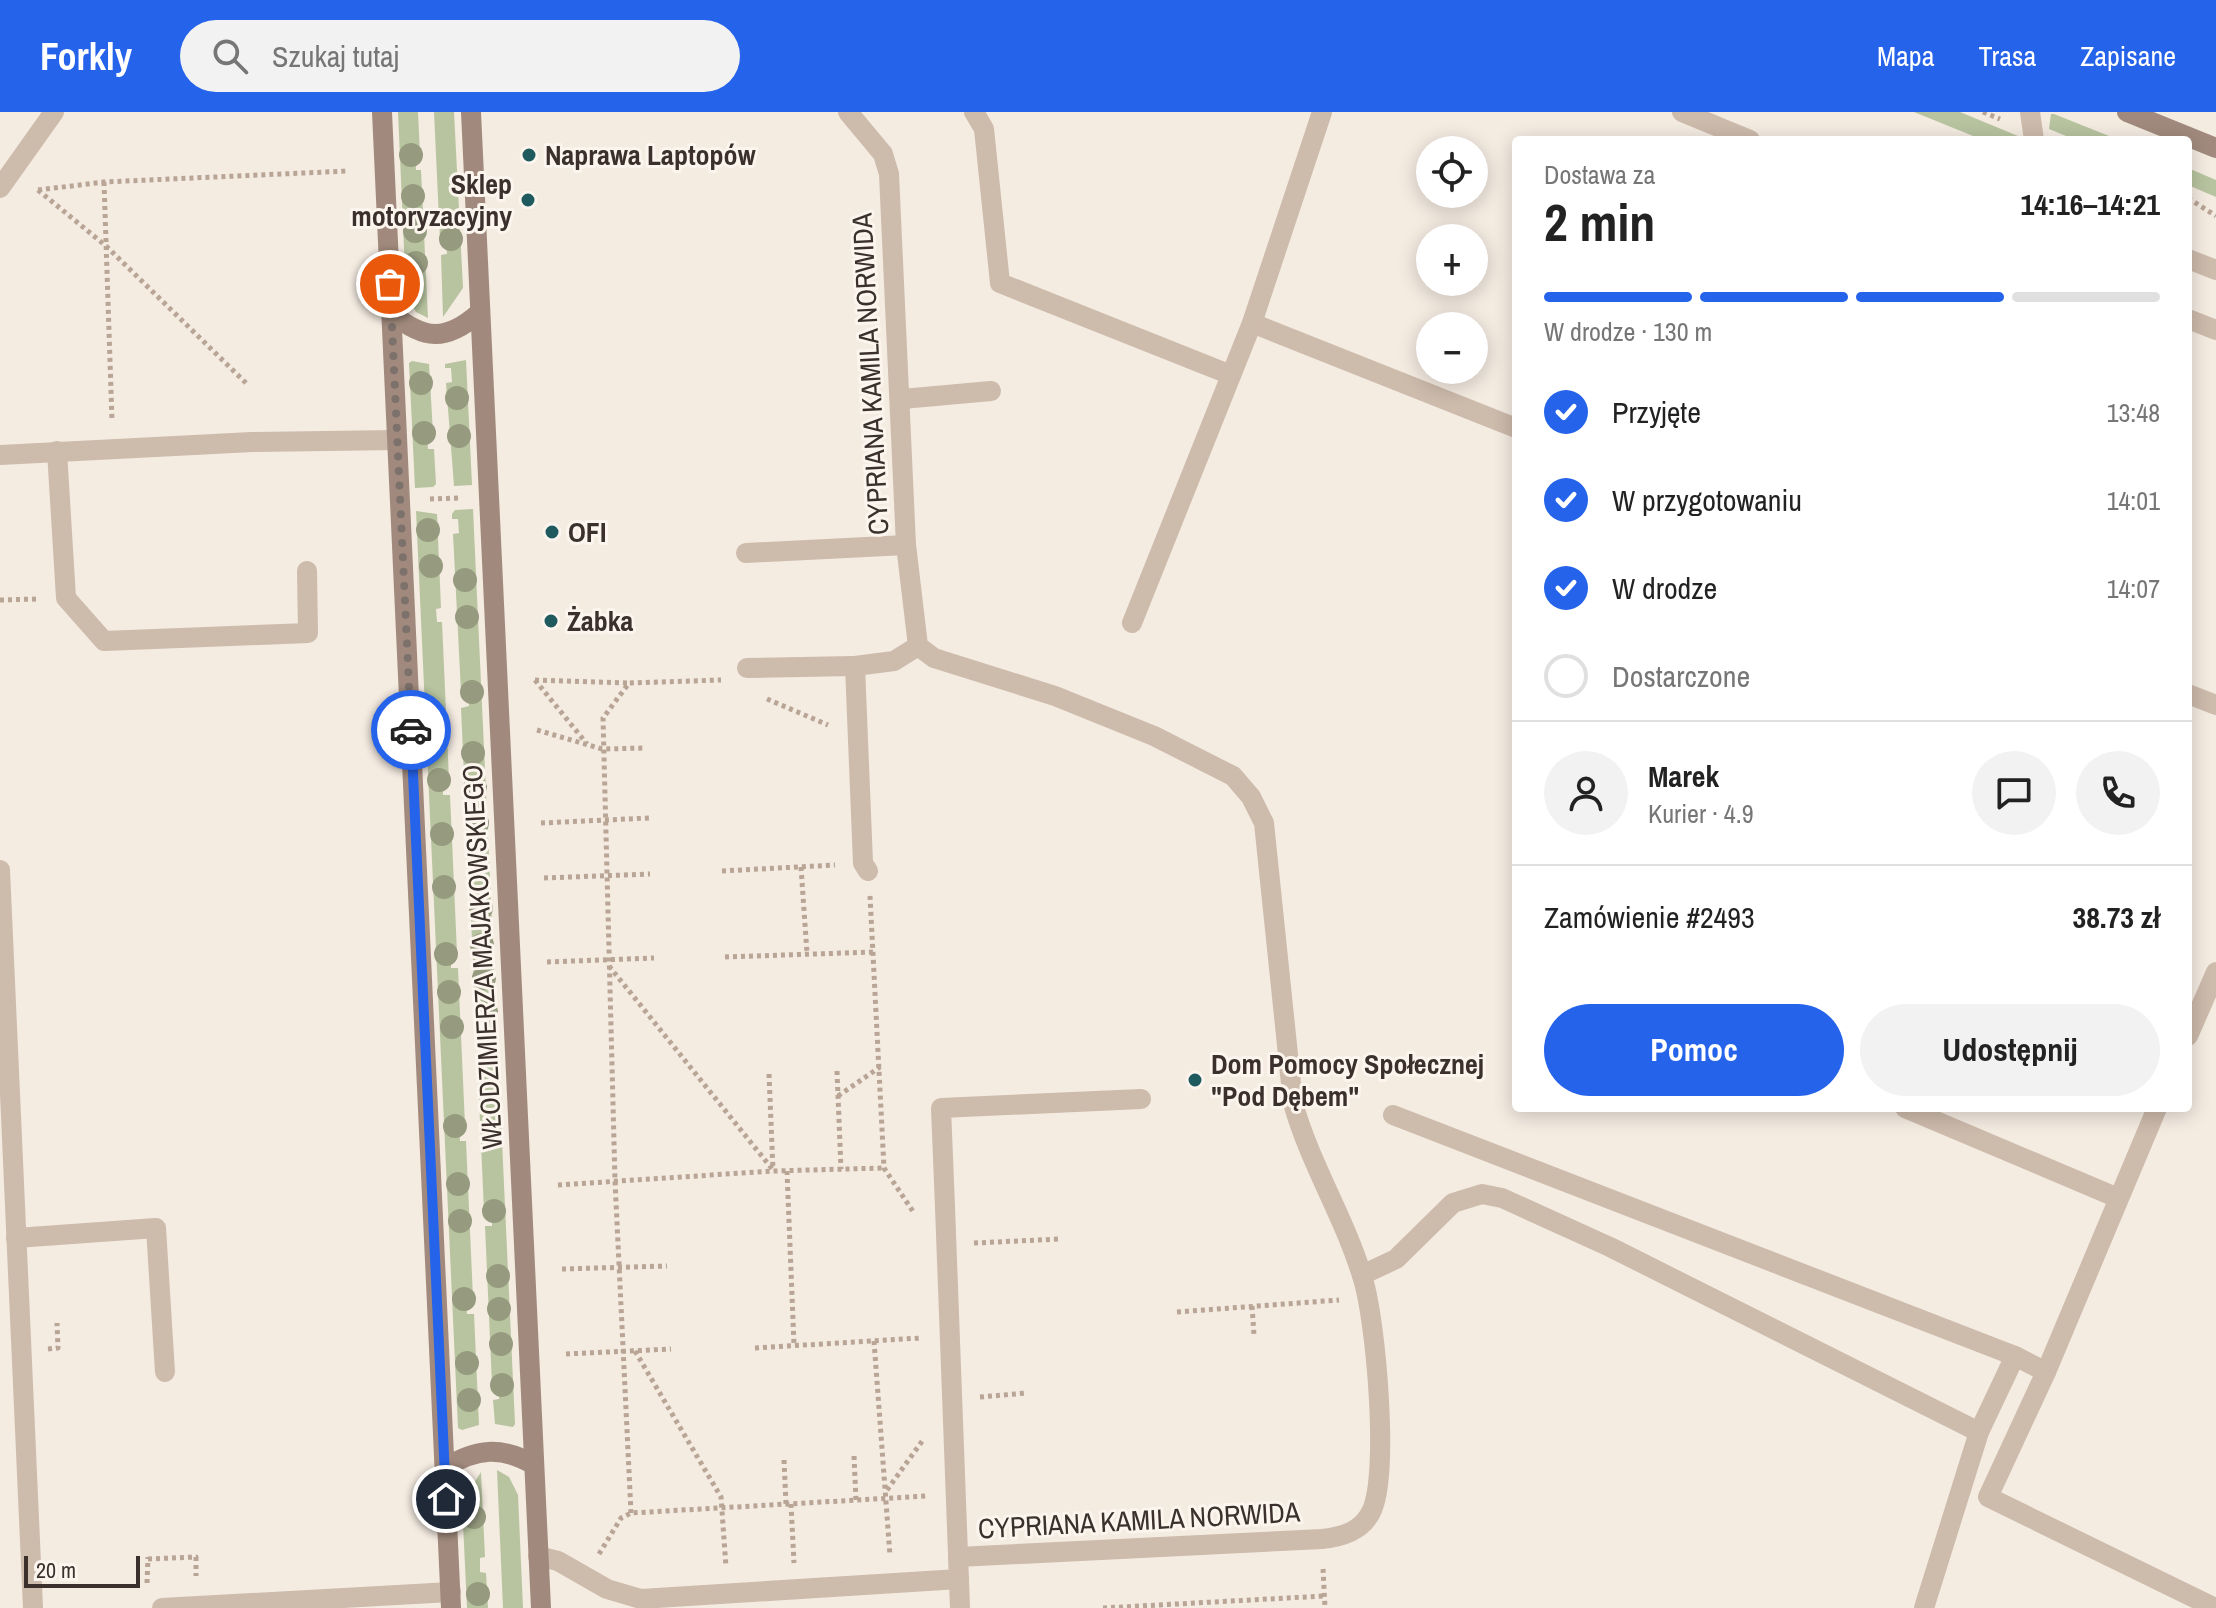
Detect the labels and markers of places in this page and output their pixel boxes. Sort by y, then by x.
place label: Naprawa Laptopów [545,136,756,174]
marker: Naprawa Laptopów [520,146,538,164]
place label: Sklep motoryzacyjny [351,165,512,235]
marker: Sklep motoryzacyjny [519,191,537,209]
pin [356,250,424,318]
place label: OFI [568,513,606,551]
marker: OFI [543,523,561,541]
place label: Żabka [567,602,634,640]
marker: Żabka [542,612,560,630]
place label: Dom Pomocy Społecznej "Pod Dębem" [1211,1045,1484,1115]
marker: Dom Pomocy Społecznej "Pod Dębem" [1186,1071,1204,1089]
pin [412,1465,480,1533]

